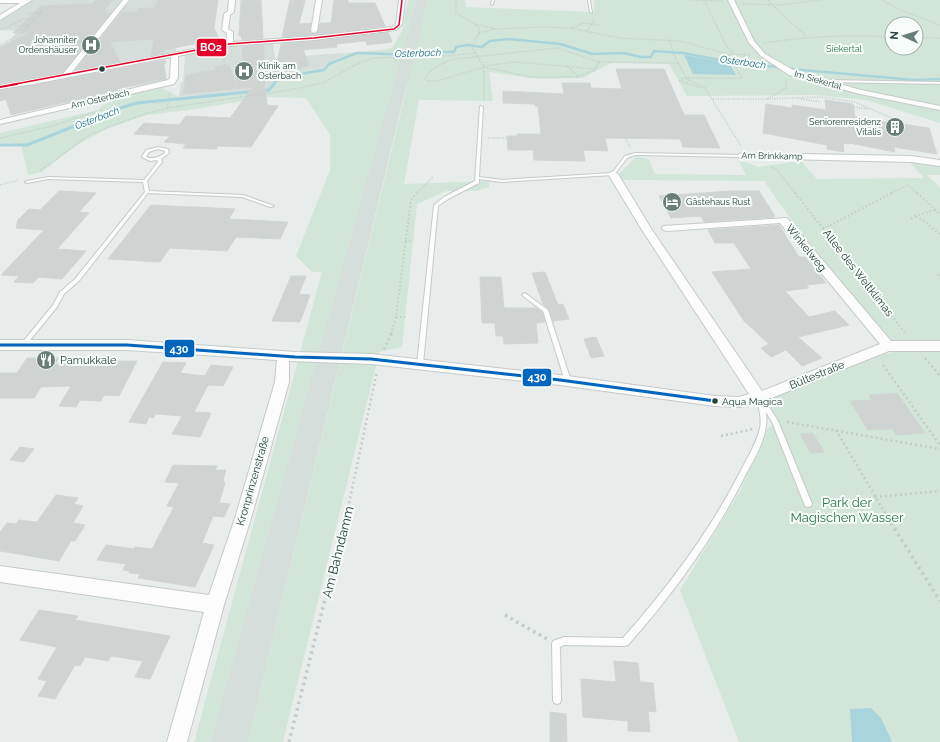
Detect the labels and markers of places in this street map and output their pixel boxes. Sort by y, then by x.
hospital icon: Johanniter Ordenshäuser [80,34,102,56]
place label: Johanniter Ordenshäuser [18,35,78,55]
hospital icon: Klinik am Osterbach [233,60,255,82]
place label: Klinik am Osterbach [258,61,301,81]
unlabelled marker [97,64,107,74]
building icon: Seniorenresidenz Vitalis [884,116,906,138]
place label: Seniorenresidenz Vitalis [809,117,882,137]
hotel icon: Gästehaus Rust [661,191,683,213]
place label: Gästehaus Rust [686,197,751,207]
restaurant icon: Pamukkale [35,349,57,371]
place label: Pamukkale [60,354,117,367]
marker: Aqua Magica [710,396,720,406]
place label: Aqua Magica [722,396,782,407]

